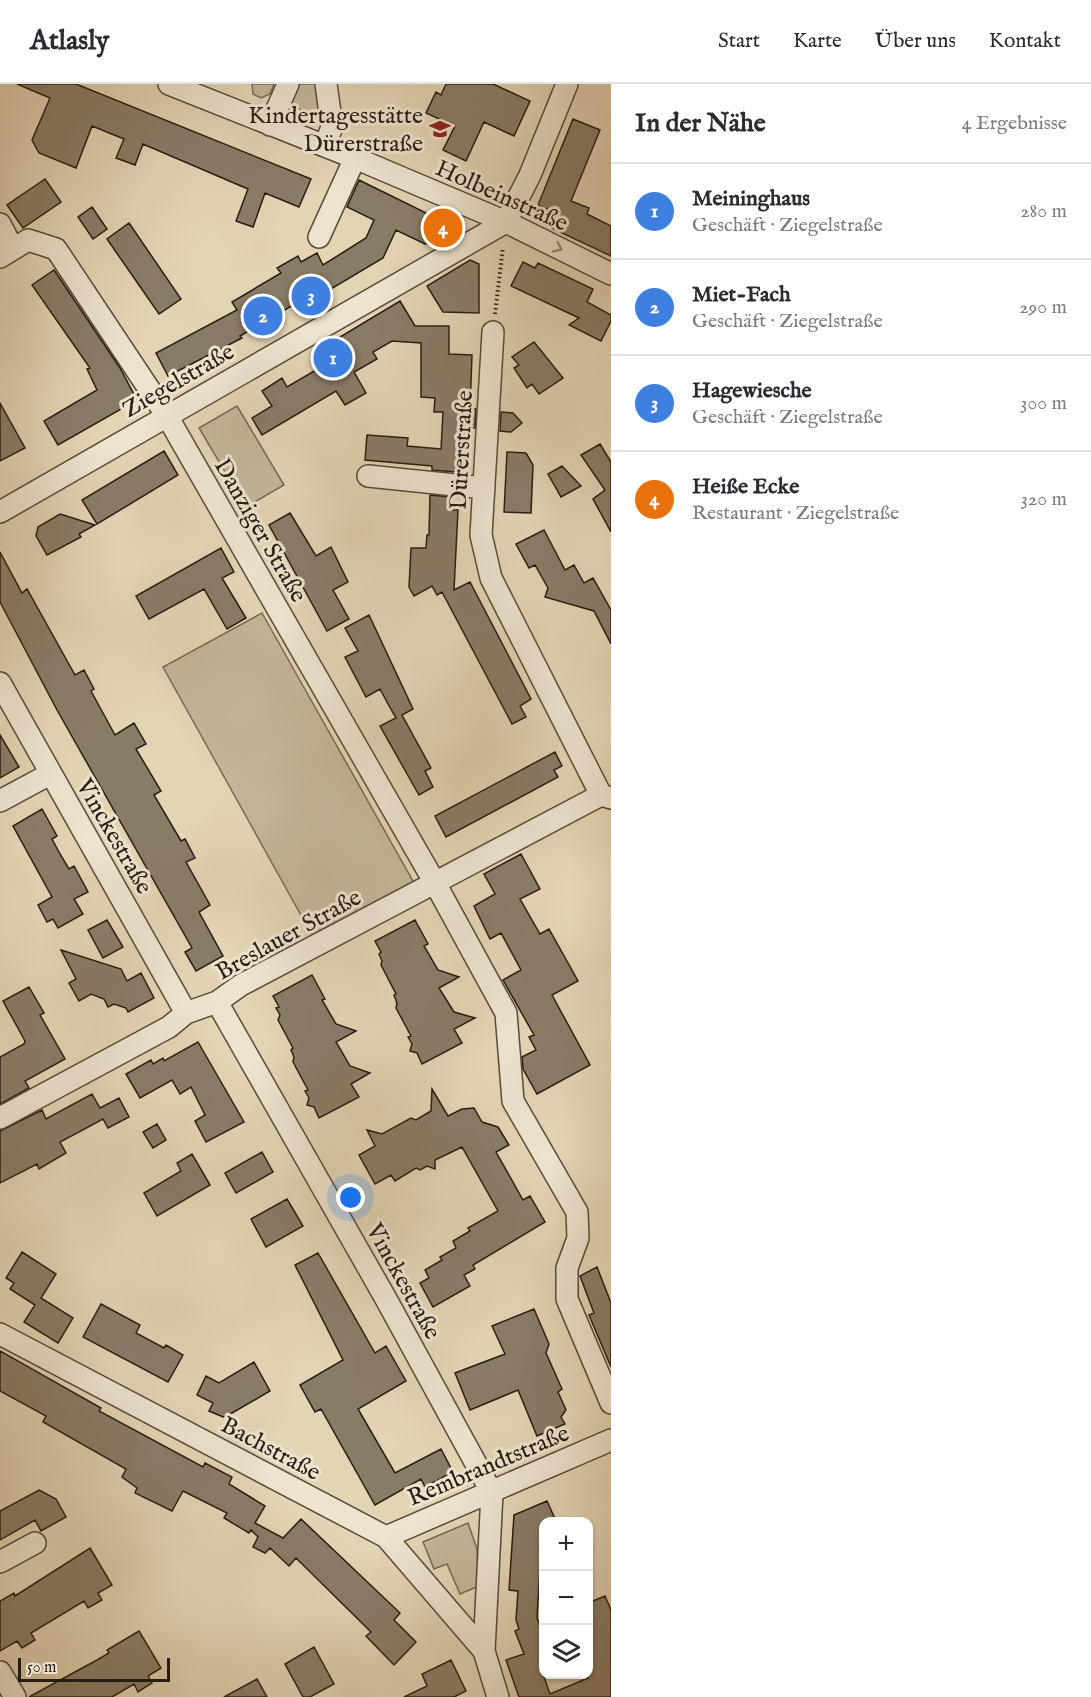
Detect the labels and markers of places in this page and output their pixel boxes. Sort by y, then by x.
place label: Kindertagesstätte Dürerstraße [248,101,423,160]
school or university icon: Kindertagesstätte Dürerstraße [428,117,452,141]
pin: 4 [424,206,462,250]
pin: 3 [292,274,330,318]
pin: 2 [244,294,282,338]
pin: 1 [314,336,352,380]

